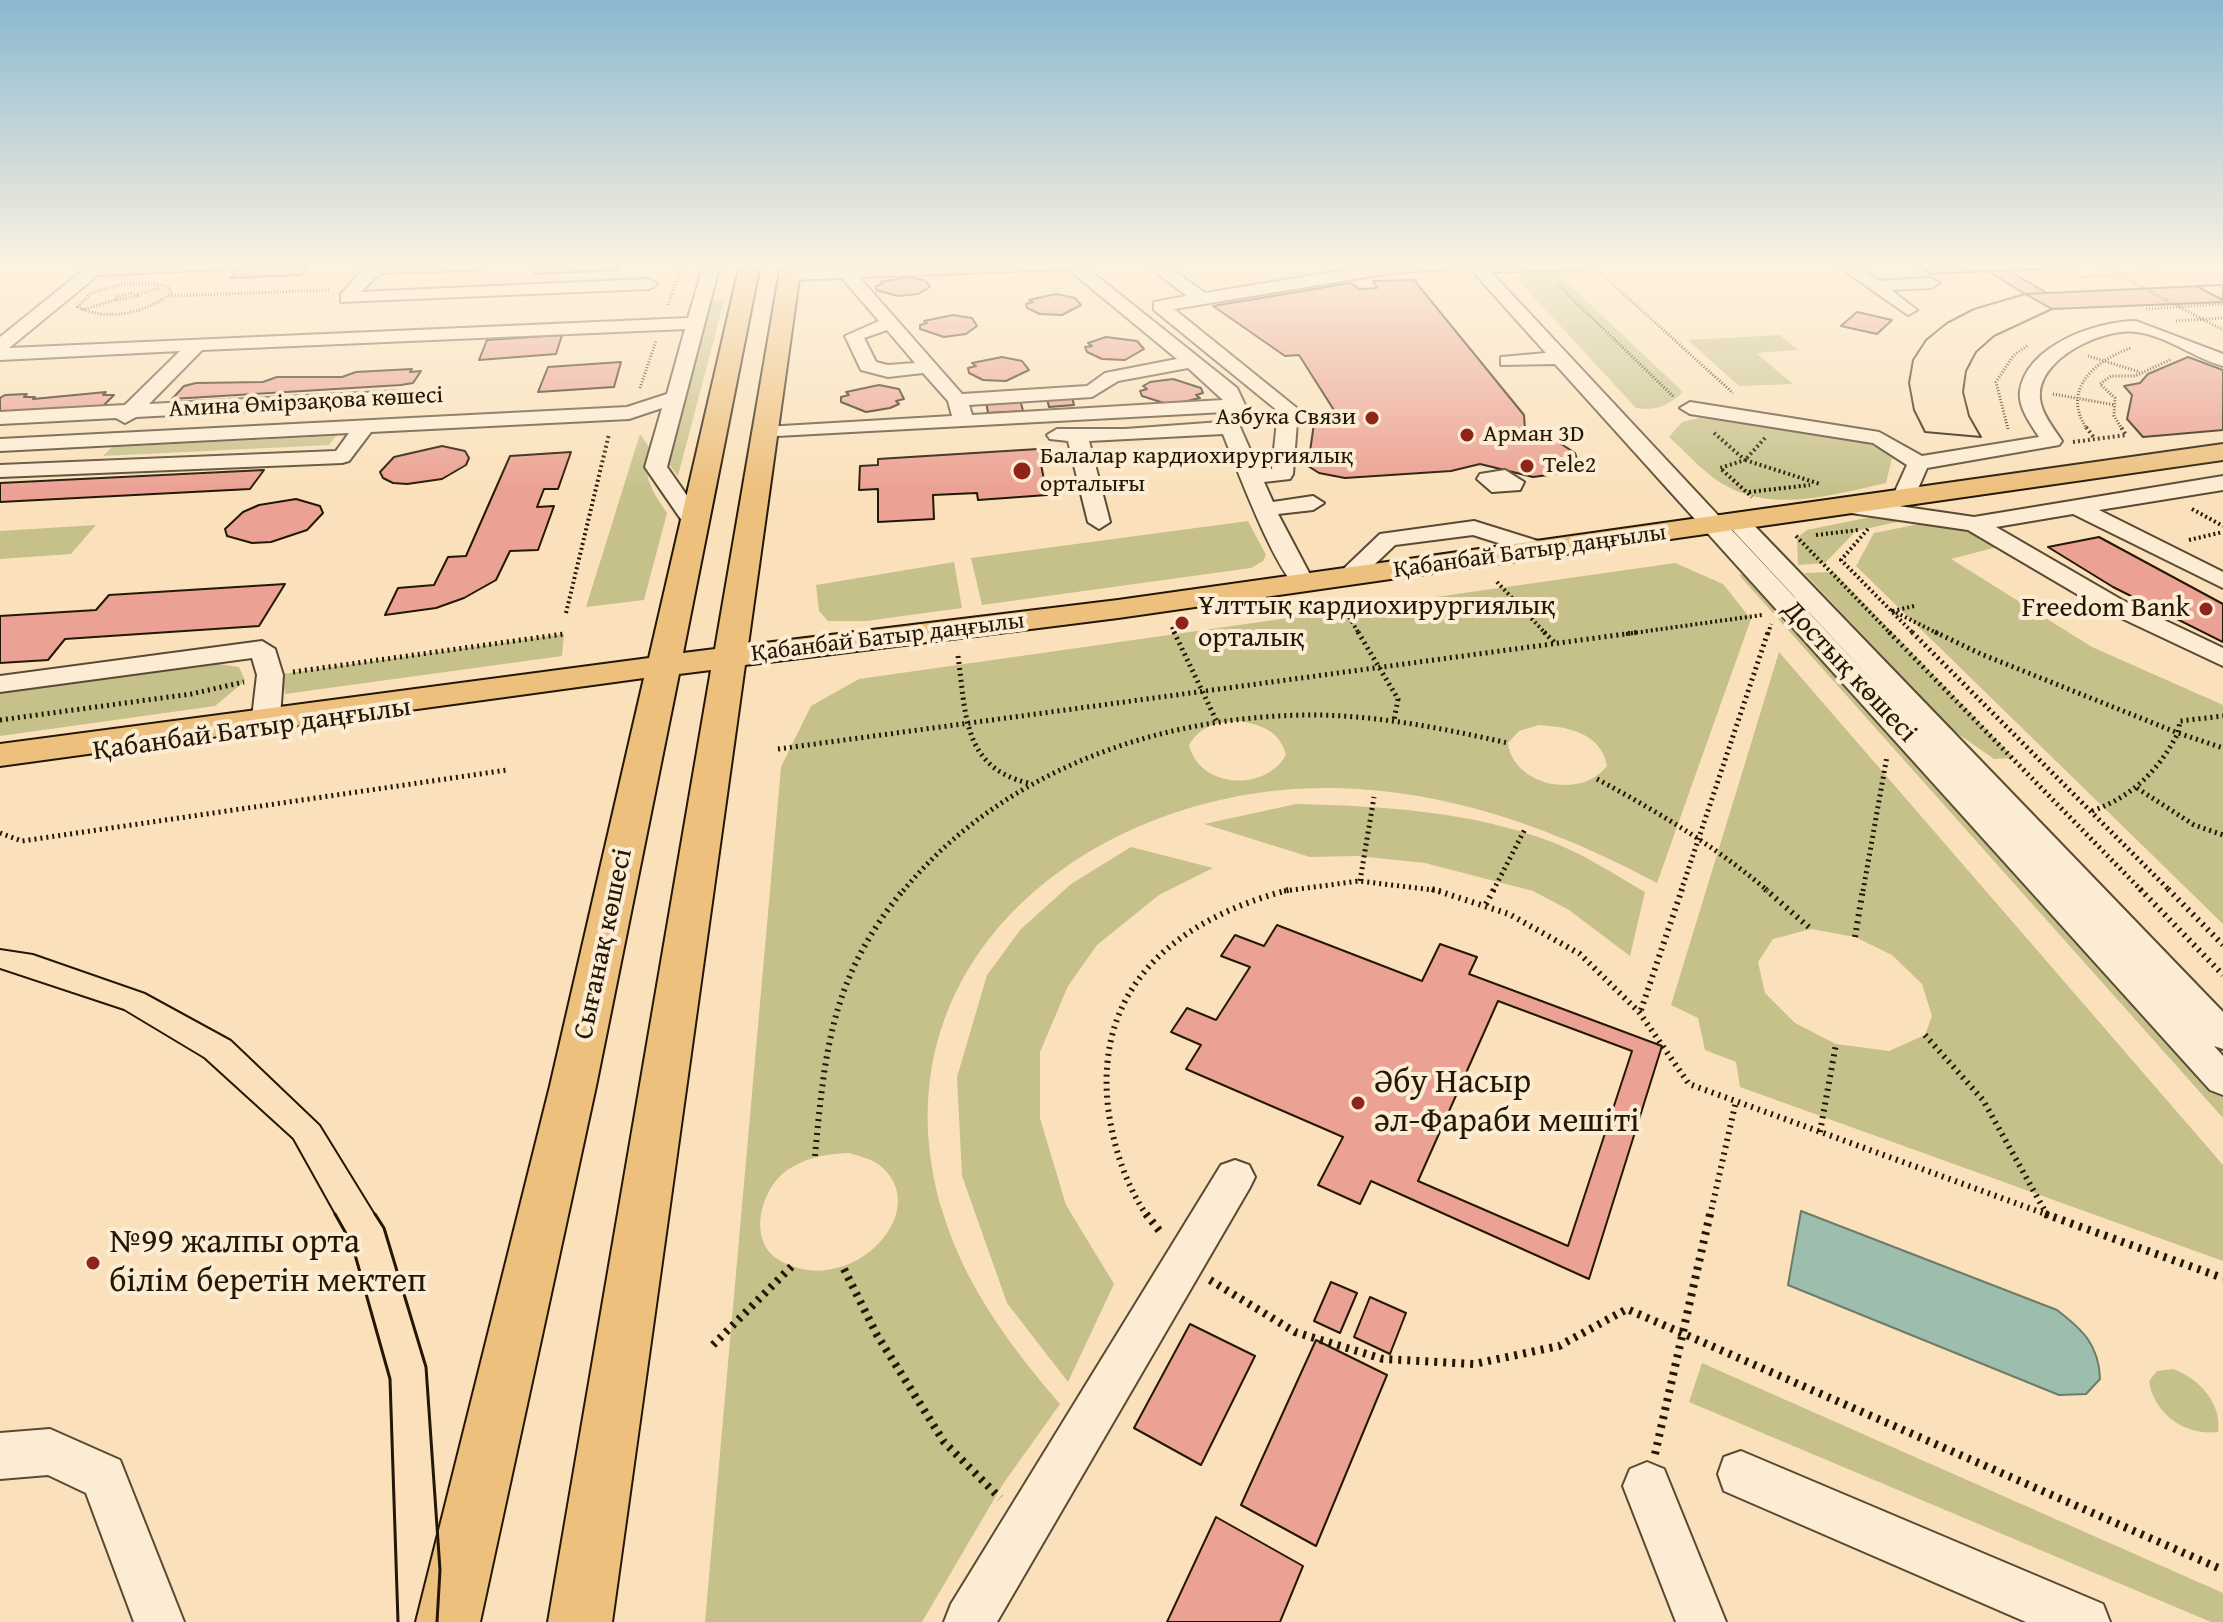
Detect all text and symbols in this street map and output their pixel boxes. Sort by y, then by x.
street label: Амина Өмірзақова көшесі [168,381,444,425]
place label: Азбука Связи [1216,404,1356,432]
marker: Азбука Связи [1363,409,1381,427]
place label: Арман 3D [1483,421,1584,449]
marker: Арман 3D [1458,426,1476,444]
place label: Балалар кардиохирургиялық орталығы [1040,443,1353,499]
place label: Tele2 [1543,452,1596,480]
marker: Tele2 [1518,457,1536,475]
marker: Балалар кардиохирургиялық орталығы [1011,460,1033,482]
street label: Қабанбай Батыр даңғылы [1392,519,1668,585]
place label: Ұлттық кардиохирургиялық орталық [1198,590,1555,656]
place label: Freedom Bank [2022,592,2190,626]
street label: Достық көшесі [1775,594,1923,750]
marker: Freedom Bank [2197,600,2215,618]
street label: Қабанбай Батыр даңғылы [750,607,1026,669]
marker: Ұлттық кардиохирургиялық орталық [1173,614,1191,632]
street label: Қабанбай Батыр даңғылы [91,691,413,769]
street label: Сығанақ көшесі [567,846,641,1042]
place label: Әбу Насыр әл-Фараби мешіті [1374,1063,1640,1142]
marker: Әбу Насыр әл-Фараби мешіті [1349,1094,1367,1112]
place label: №99 жалпы орта білім беретін мектеп [109,1223,426,1302]
marker: №99 жалпы орта білім беретін мектеп [84,1254,102,1272]

